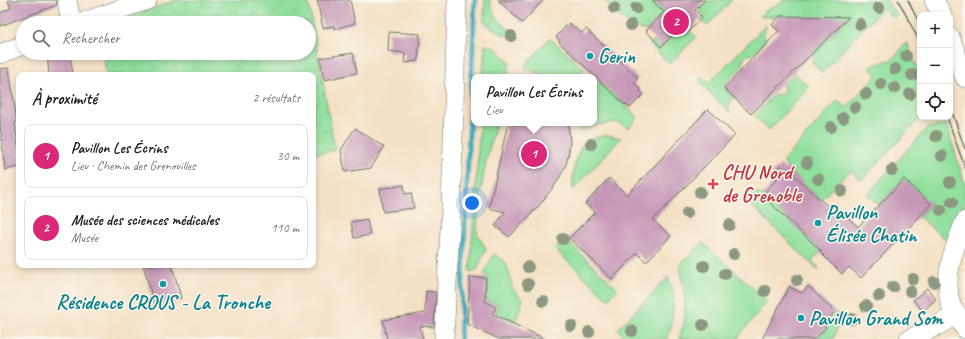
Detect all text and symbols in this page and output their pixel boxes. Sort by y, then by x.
pin: 2 [663,7,689,37]
map controls [917,12,953,120]
button: + [917,12,953,48]
search box [16,16,316,60]
icon: search [30,27,52,49]
text: Rechercher [62,29,120,48]
place label: Gerin [598,44,636,69]
button: − [917,48,953,84]
marker: Gerin [585,51,595,61]
popup [471,74,597,126]
text: Pavillon Les Écrins [486,83,582,102]
button: locate [917,84,953,120]
text: À proximité [32,88,97,109]
text: 2 résultats [252,90,300,106]
text: Lieu [486,102,503,118]
text: Pavillon Les Écrins [71,139,167,158]
pin: 1 [521,139,547,169]
text: 1 [43,148,49,164]
text: 30 m [277,148,299,164]
text: Lieu · Chemin des Grenouilles [71,158,196,174]
place label: CHU Nord de Grenoble [722,160,803,208]
marker: CHU Nord de Grenoble [707,178,719,190]
your location [462,193,482,213]
place label: Pavillon Élisée Chatin [826,200,918,248]
text: Musée des sciences médicales [71,211,219,230]
marker: Pavillon Élisée Chatin [813,218,823,228]
text: 2 [43,220,49,236]
text: 110 m [271,220,299,236]
text: Musée [71,230,98,246]
marker: Résidence CROUS - La Tronche [158,279,168,289]
place label: Résidence CROUS - La Tronche [56,290,271,315]
place label: Pavillon Grand Som [809,306,944,331]
marker: Pavillon Grand Som [796,313,806,323]

